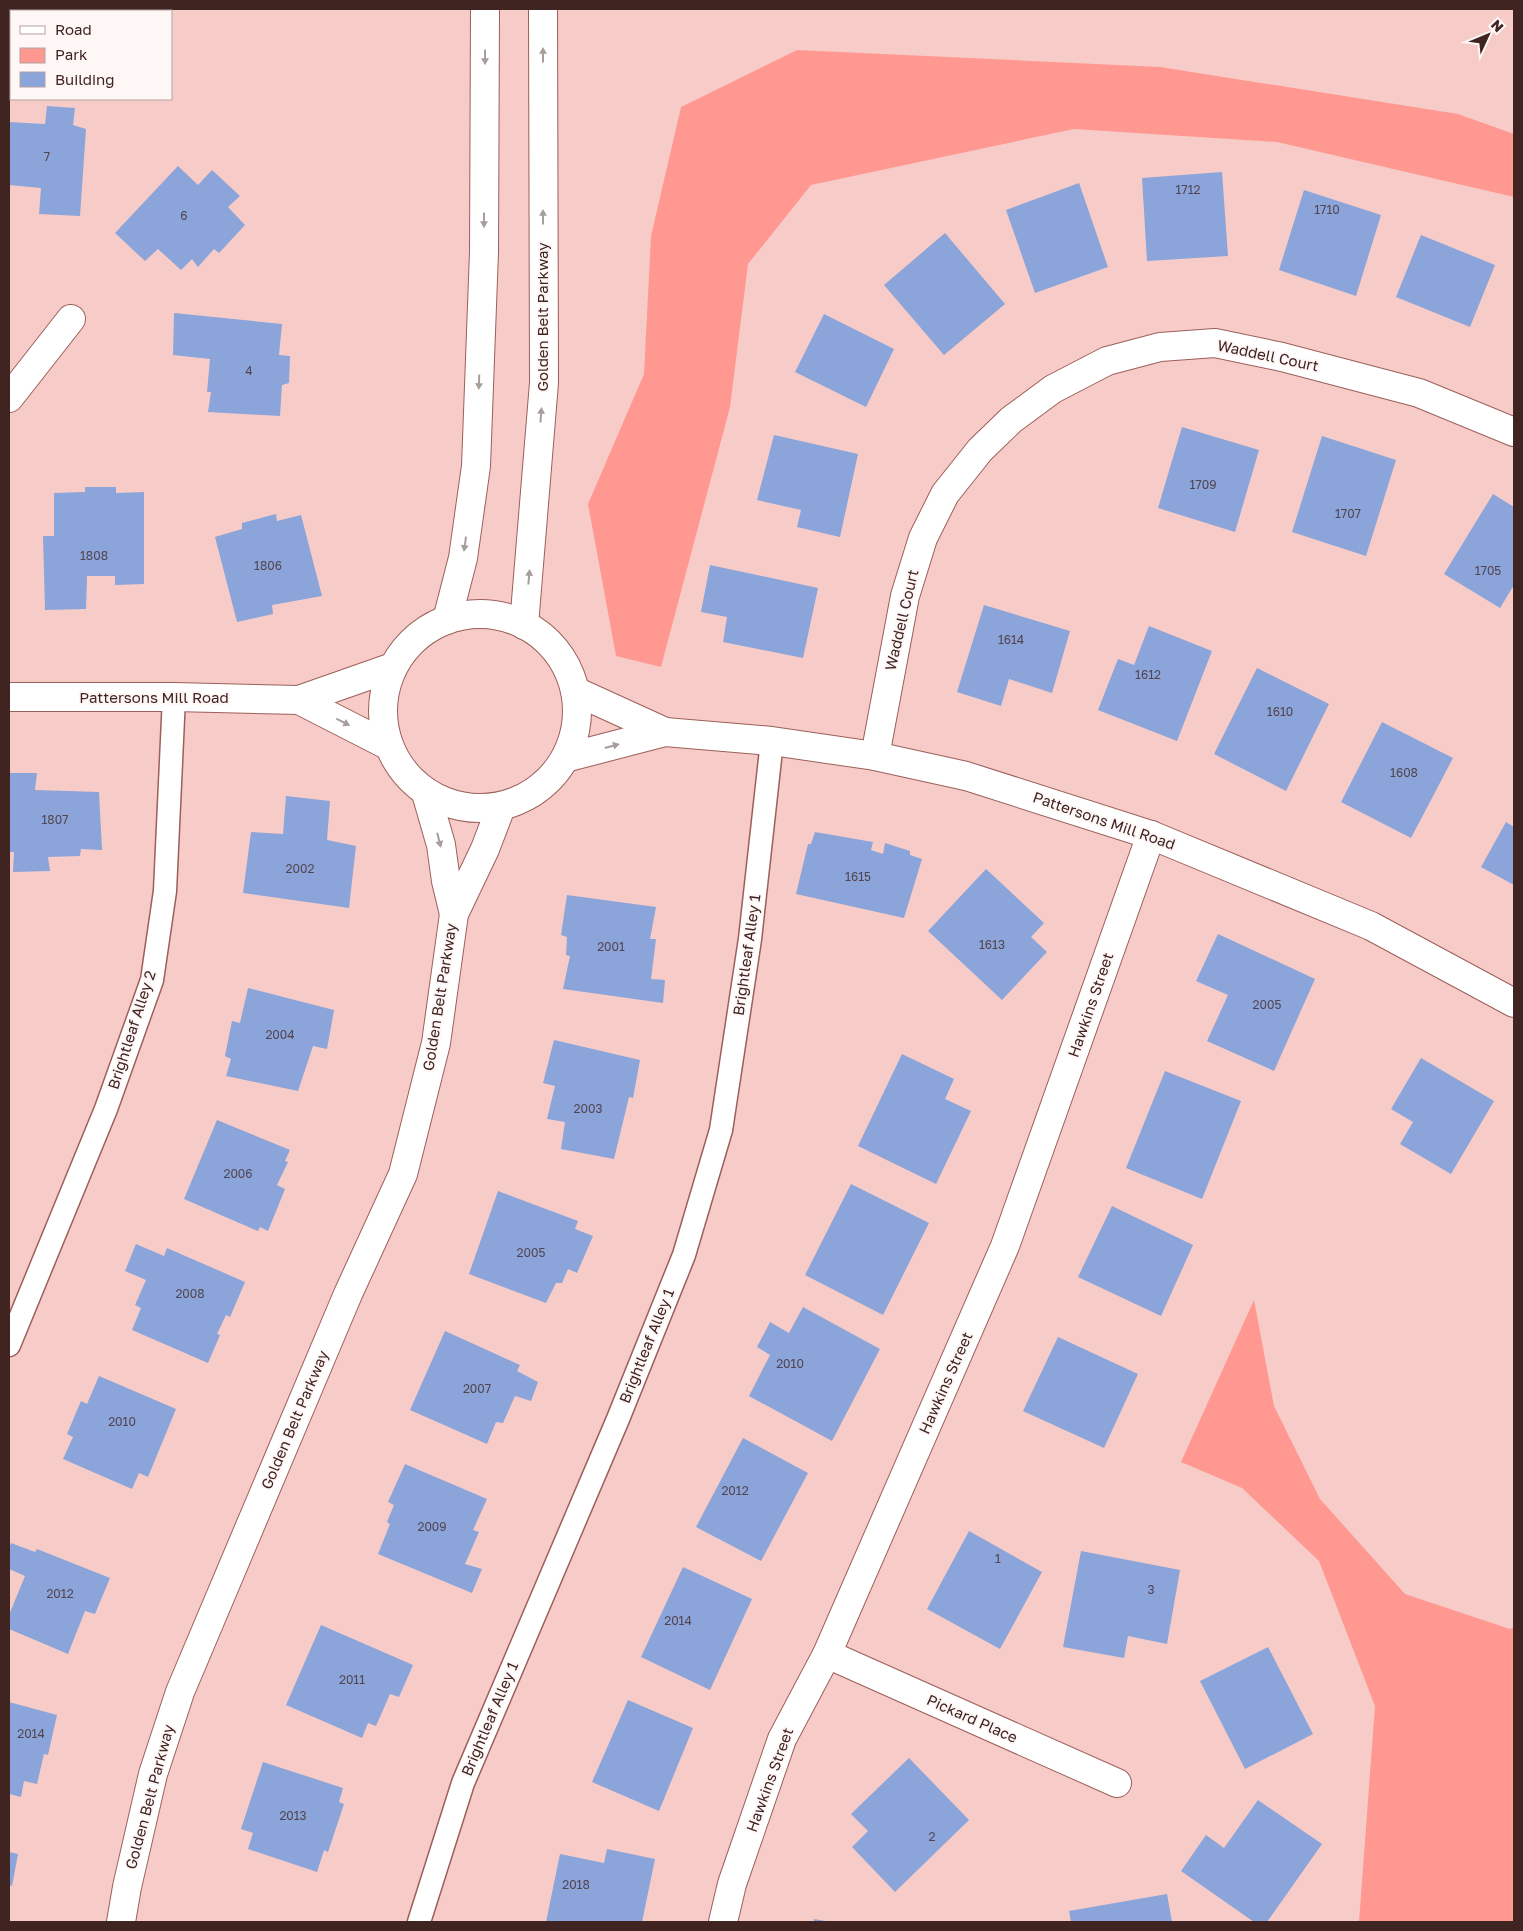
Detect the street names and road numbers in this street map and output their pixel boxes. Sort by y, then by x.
street label: Golden Belt Parkway [533,242,551,392]
street label: Waddell Court [1216,335,1321,375]
street label: Waddell Court [881,567,921,672]
street label: Pattersons Mill Road [79,688,229,706]
street label: Pattersons Mill Road [1031,787,1178,853]
street label: Brightleaf Alley 1 [729,893,763,1017]
street label: Golden Belt Parkway [418,921,460,1072]
street label: Hawkins Street [1064,950,1116,1059]
street label: Brightleaf Alley 2 [103,968,159,1091]
street label: Brightleaf Alley 1 [615,1286,677,1406]
street label: Hawkins Street [915,1329,976,1436]
street label: Golden Belt Parkway [257,1347,332,1492]
street label: Brightleaf Alley 1 [457,1659,521,1778]
street label: Pickard Place [924,1690,1021,1746]
street label: Golden Belt Parkway [121,1722,177,1871]
street label: Hawkins Street [742,1725,796,1834]

